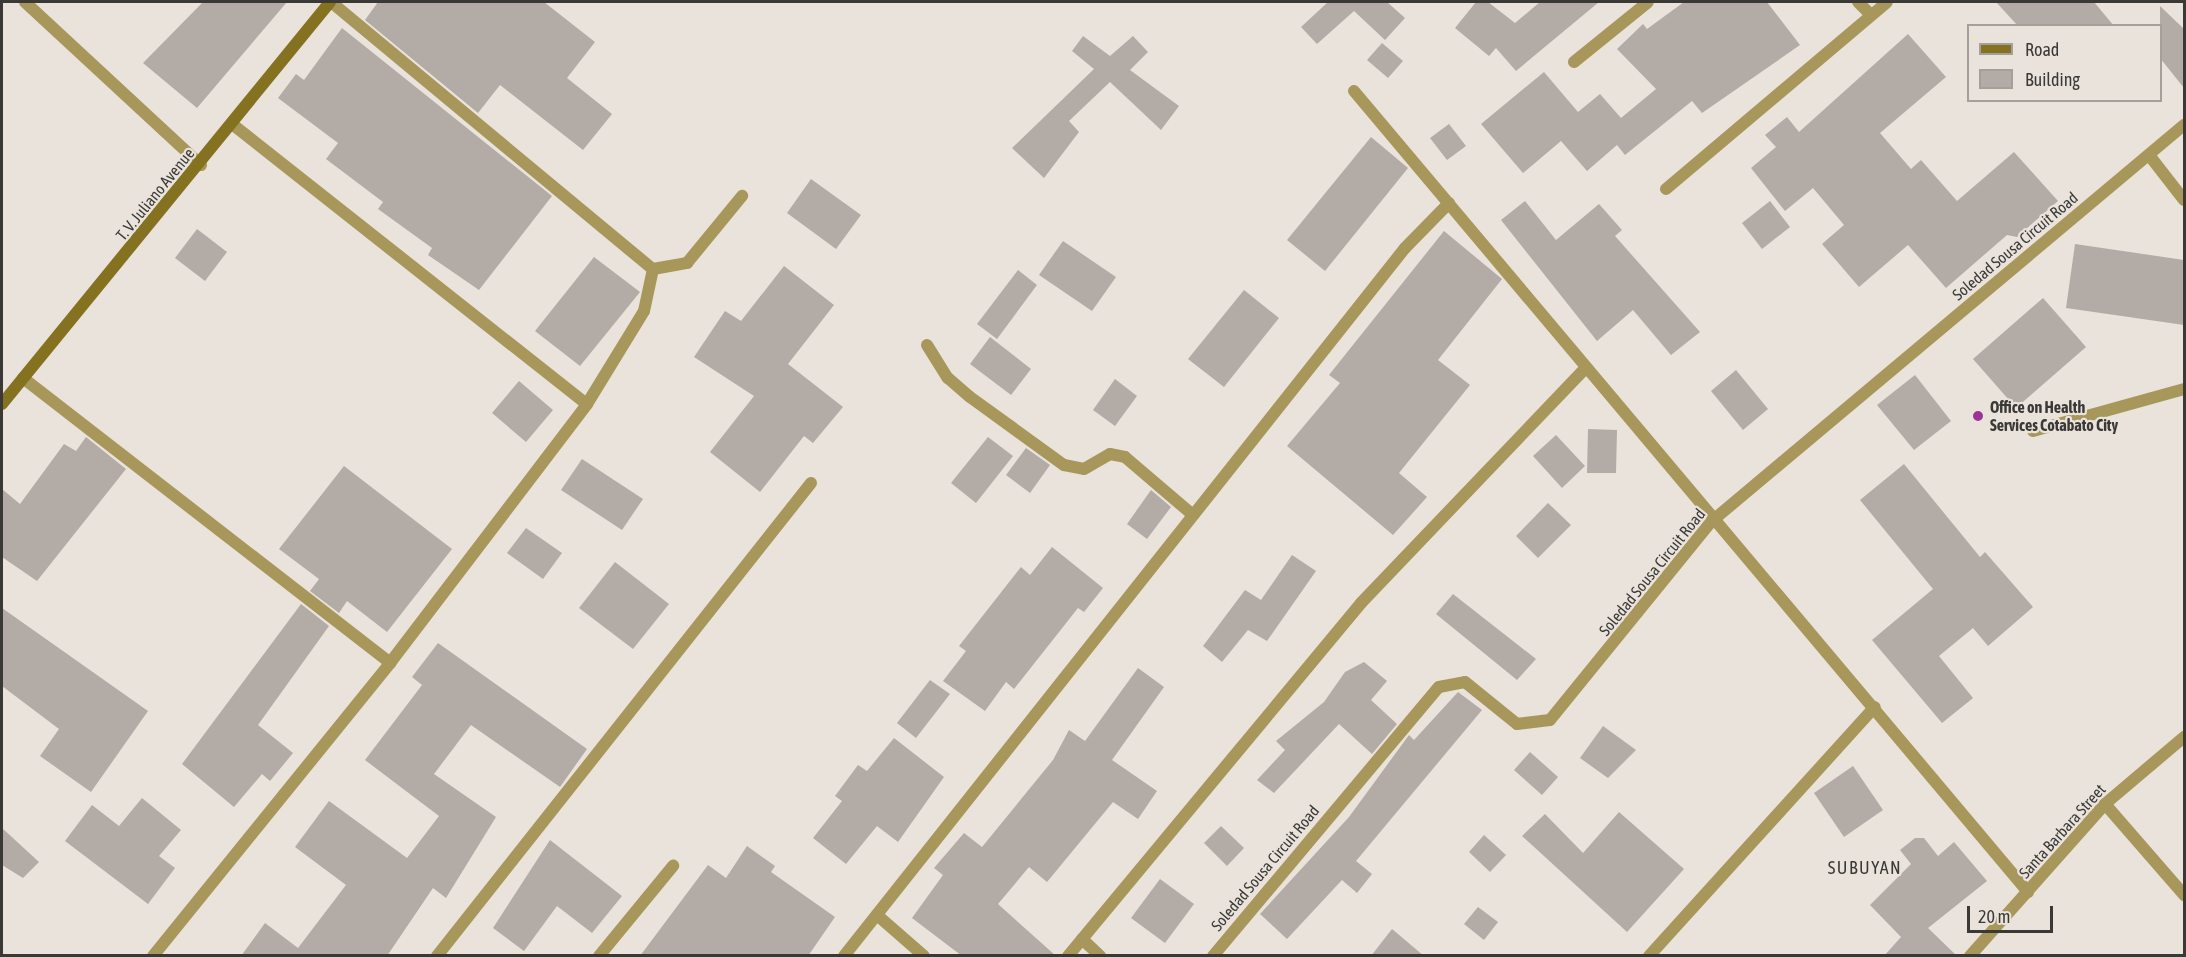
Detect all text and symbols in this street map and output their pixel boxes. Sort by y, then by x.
legend [1967,24,2162,102]
text: Road [2025,39,2059,60]
text: Building [2025,69,2080,90]
street label: T. V. Juliano Avenue [112,144,198,244]
street label: Soledad Sousa Circuit Road [1948,188,2082,304]
place label: Office on Health Services Cotabato City [1990,397,2118,435]
marker: Office on Health Services Cotabato City [1971,409,1985,423]
street label: Soledad Sousa Circuit Road [1595,505,1709,639]
street label: Santa Barbara Street [2015,780,2109,882]
street label: Soledad Sousa Circuit Road [1207,801,1323,935]
district label: SUBUYAN [1828,857,1902,879]
scale bar [1970,894,2056,932]
text: 20 m [1978,906,2010,927]

